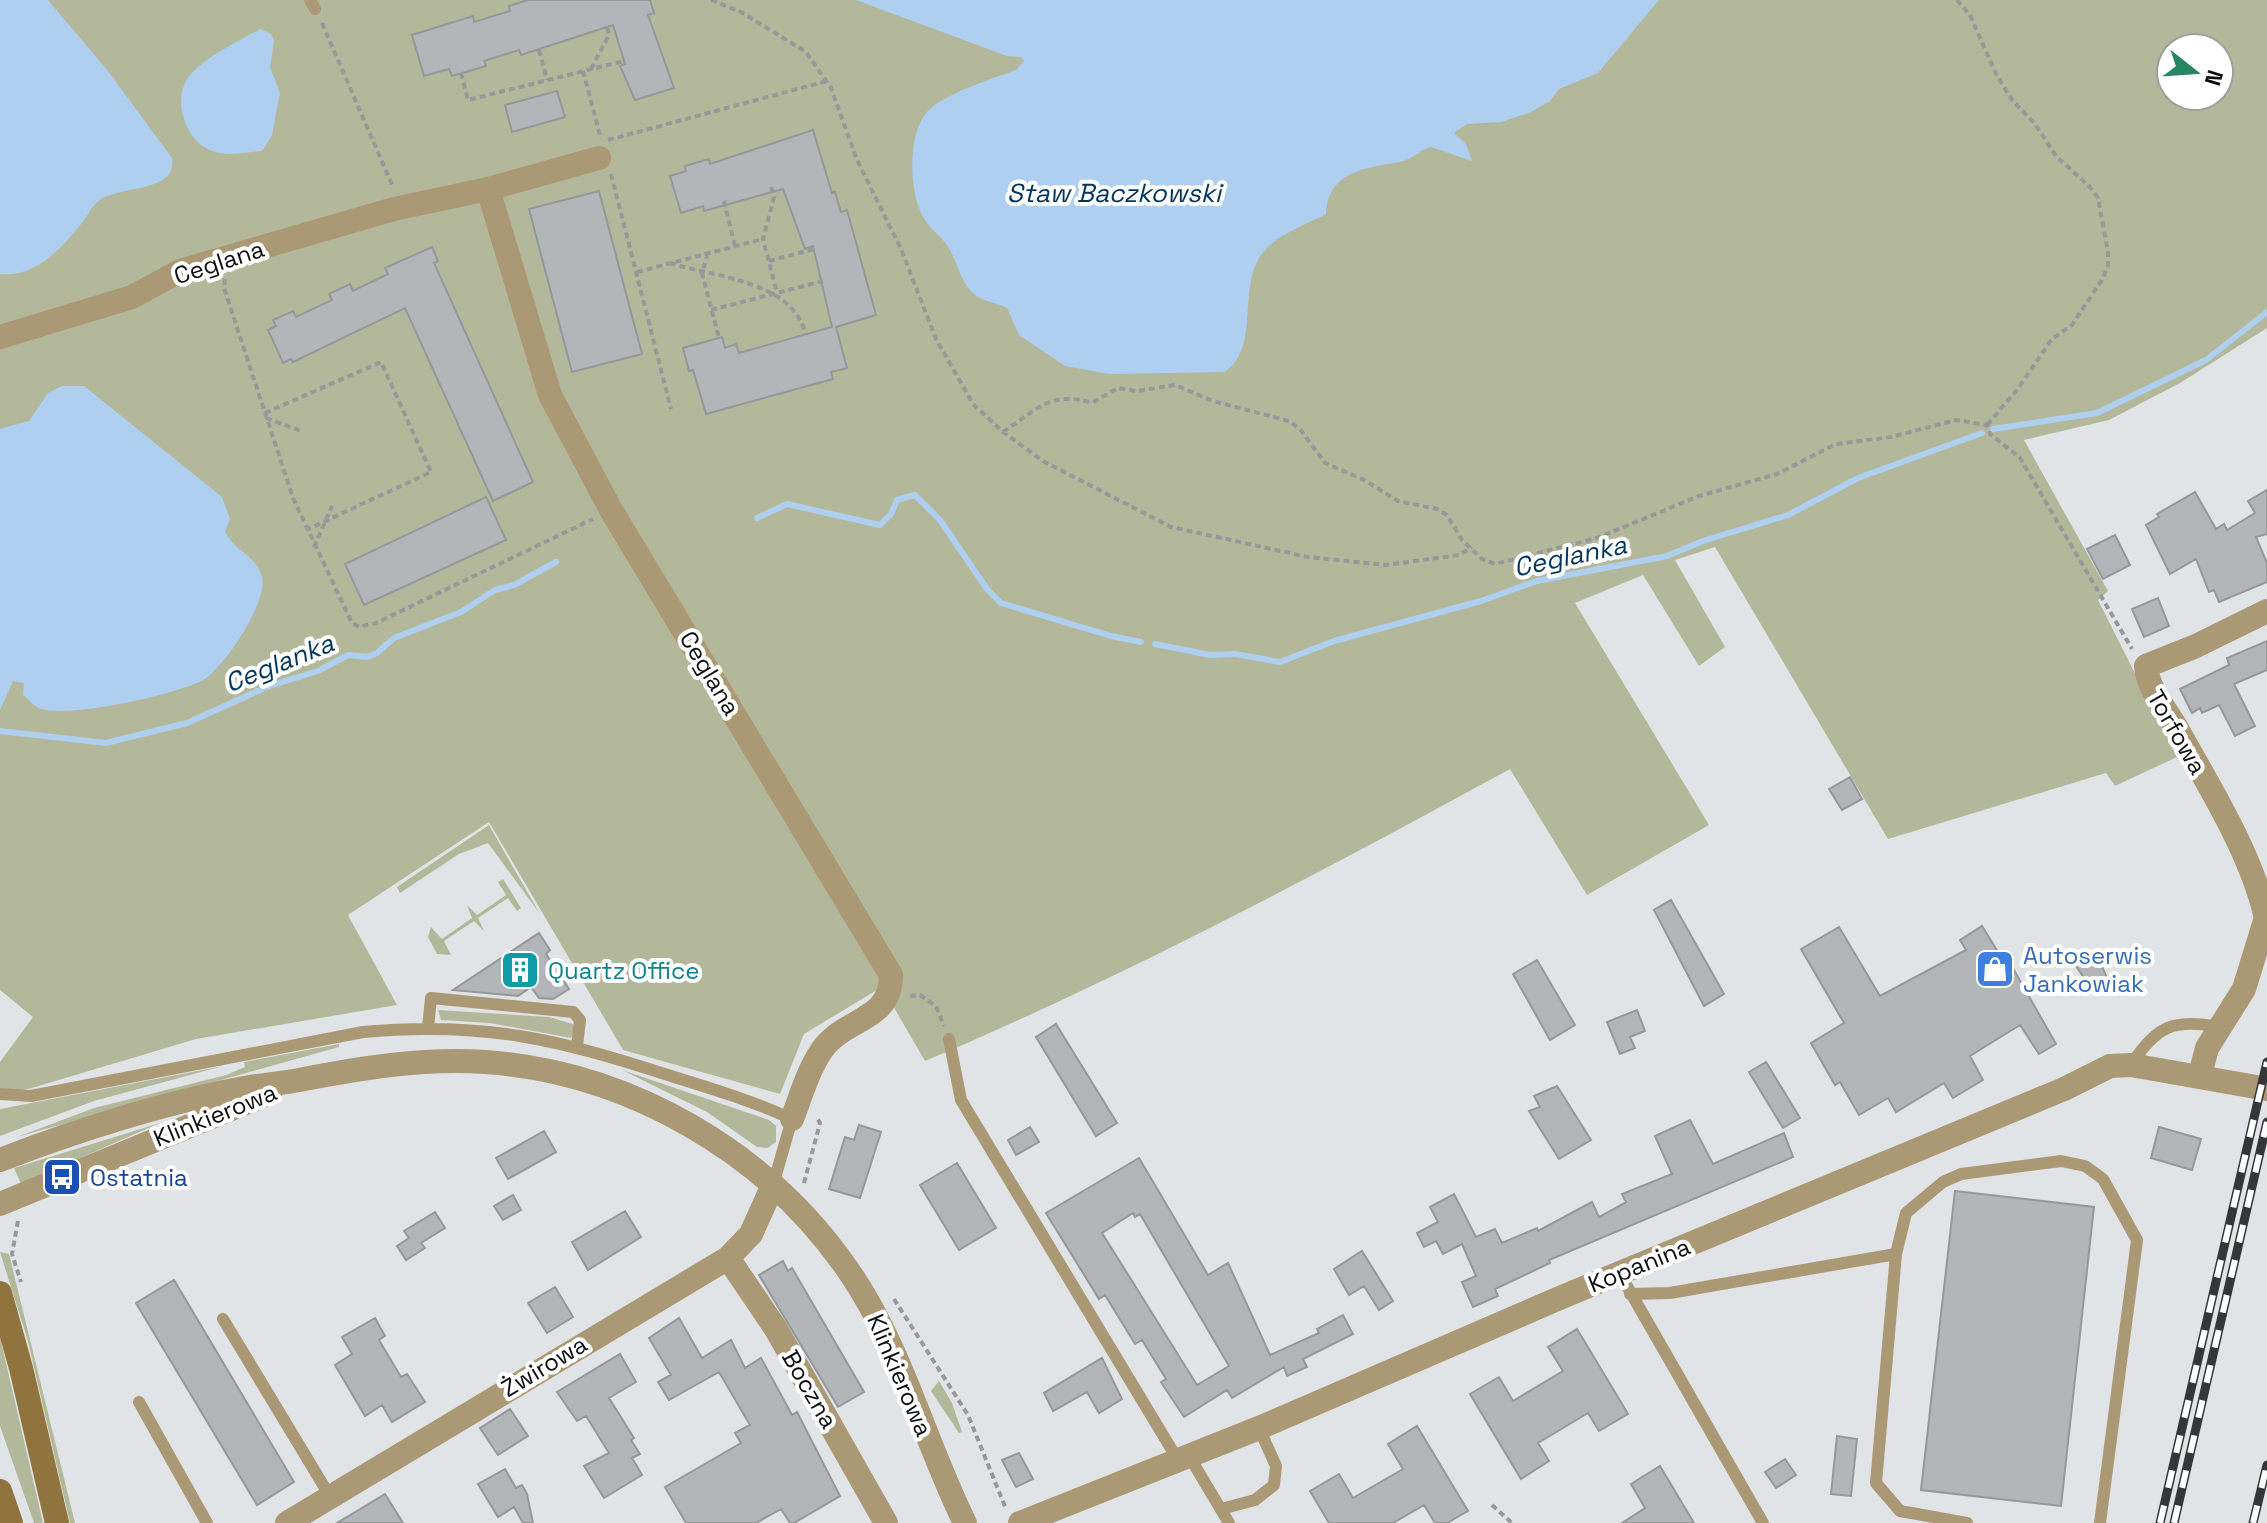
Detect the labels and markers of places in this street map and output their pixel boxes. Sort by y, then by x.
place label: Autoserwis Jankowiak [2023,940,2152,999]
shop icon: Autoserwis Jankowiak [1974,948,2016,990]
building icon: Quartz Office [499,949,541,991]
place label: Quartz Office [548,955,700,986]
bus stop icon: Ostatnia [41,1156,83,1198]
place label: Ostatnia [90,1162,188,1193]

